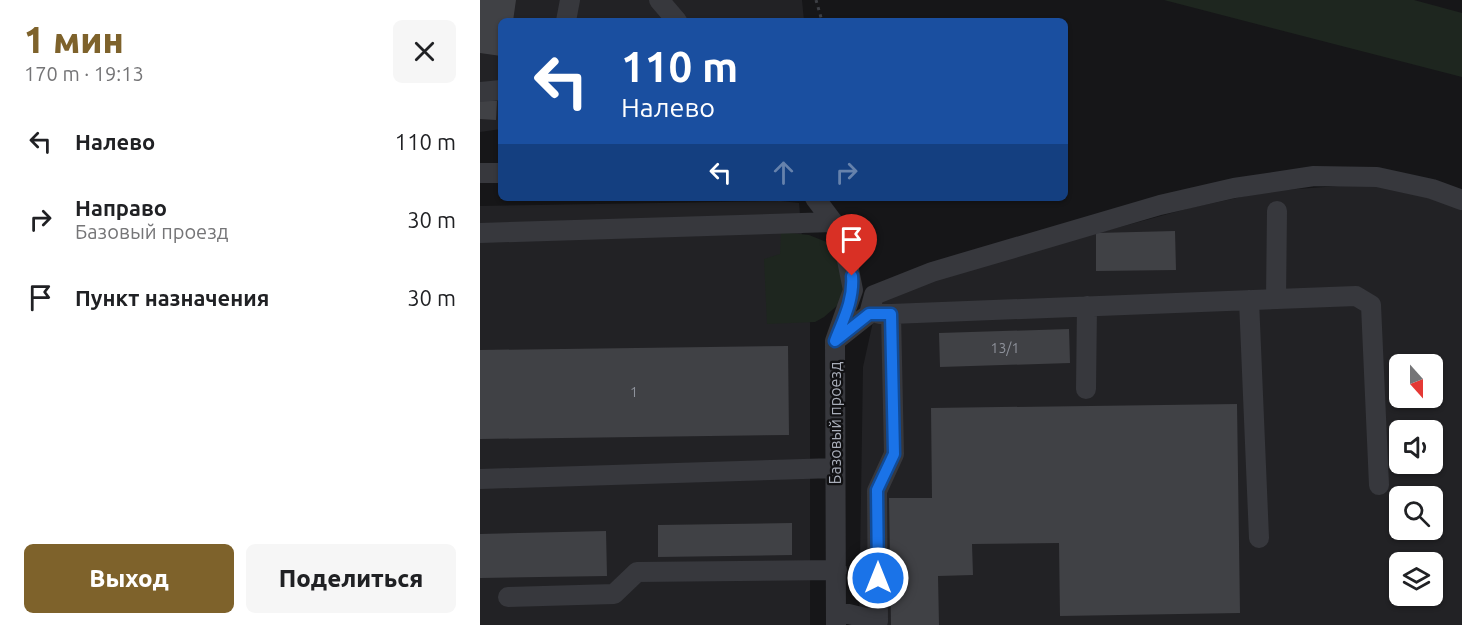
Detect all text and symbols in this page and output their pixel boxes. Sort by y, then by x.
text: 1 мин [24,19,124,60]
button: close [393,20,456,83]
icon: left [522,42,600,120]
text: 110 m [621,43,738,90]
text: 170 m · 19:13 [24,62,144,85]
text: Налево [621,92,715,122]
icon: left [24,125,57,158]
text: Налево [75,129,155,154]
text: 110 m [395,129,456,154]
icon: left [704,156,737,189]
icon: ahead [767,156,800,189]
icon: right [830,156,863,189]
text: Направо [75,195,167,220]
icon: right [24,203,57,236]
text: 30 m [407,207,456,232]
pin [826,214,877,276]
text: Базовый проезд [75,220,228,243]
icon: arrive [835,223,868,256]
icon: arrive [24,281,57,314]
text: Пункт назначения [75,285,269,310]
text: 30 m [407,285,456,310]
house number: 13/1 [991,340,1019,356]
north arrow [1389,354,1443,408]
map controls [1389,354,1443,606]
street label: Базовый проезд [826,362,844,484]
house number: 1 [630,384,638,400]
button: sound [1389,420,1443,474]
button: search [1389,486,1443,540]
button: Выход [24,544,234,613]
button: Поделиться [246,544,456,613]
position arrow [846,546,910,610]
button: layers [1389,552,1443,606]

